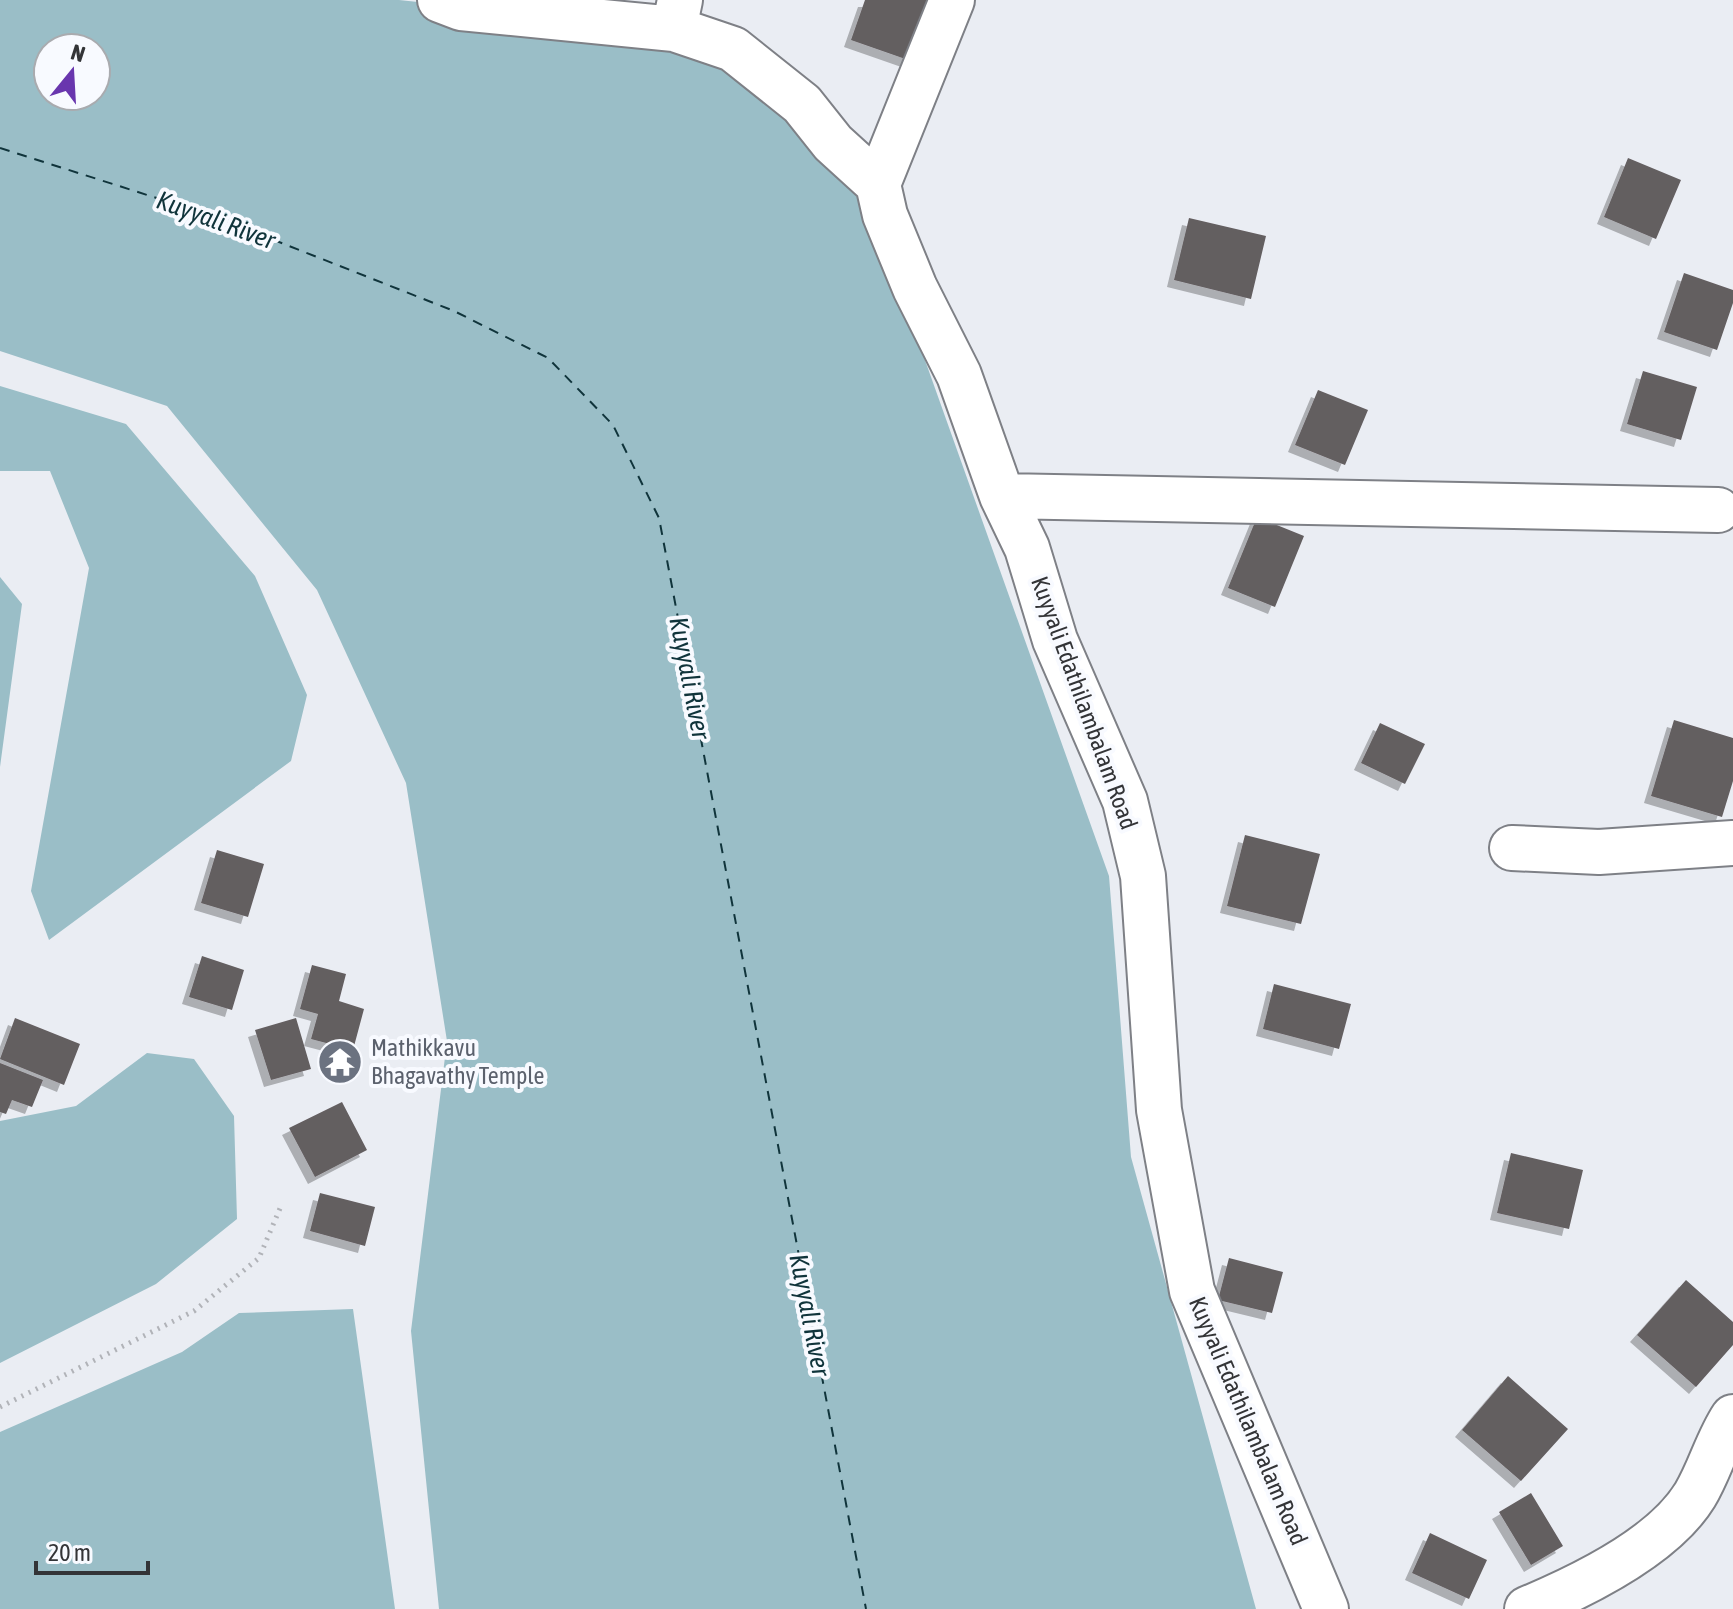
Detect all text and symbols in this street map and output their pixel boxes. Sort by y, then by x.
north arrow [32,32,112,112]
text: N [68,39,88,67]
water label: Kuyyali River [153,185,280,256]
street label: Kuyyali Edathilambalam Road [1026,573,1143,833]
water label: Kuyyali River [663,614,717,743]
place label: Mathikkavu Bhagavathy Temple [371,1034,544,1089]
temple icon: Mathikkavu Bhagavathy Temple [316,1038,364,1086]
water label: Kuyyali River [783,1251,837,1380]
street label: Kuyyali Edathilambalam Road [1184,1293,1313,1549]
scale bar [36,1525,148,1575]
text: 20 m [48,1539,91,1566]

